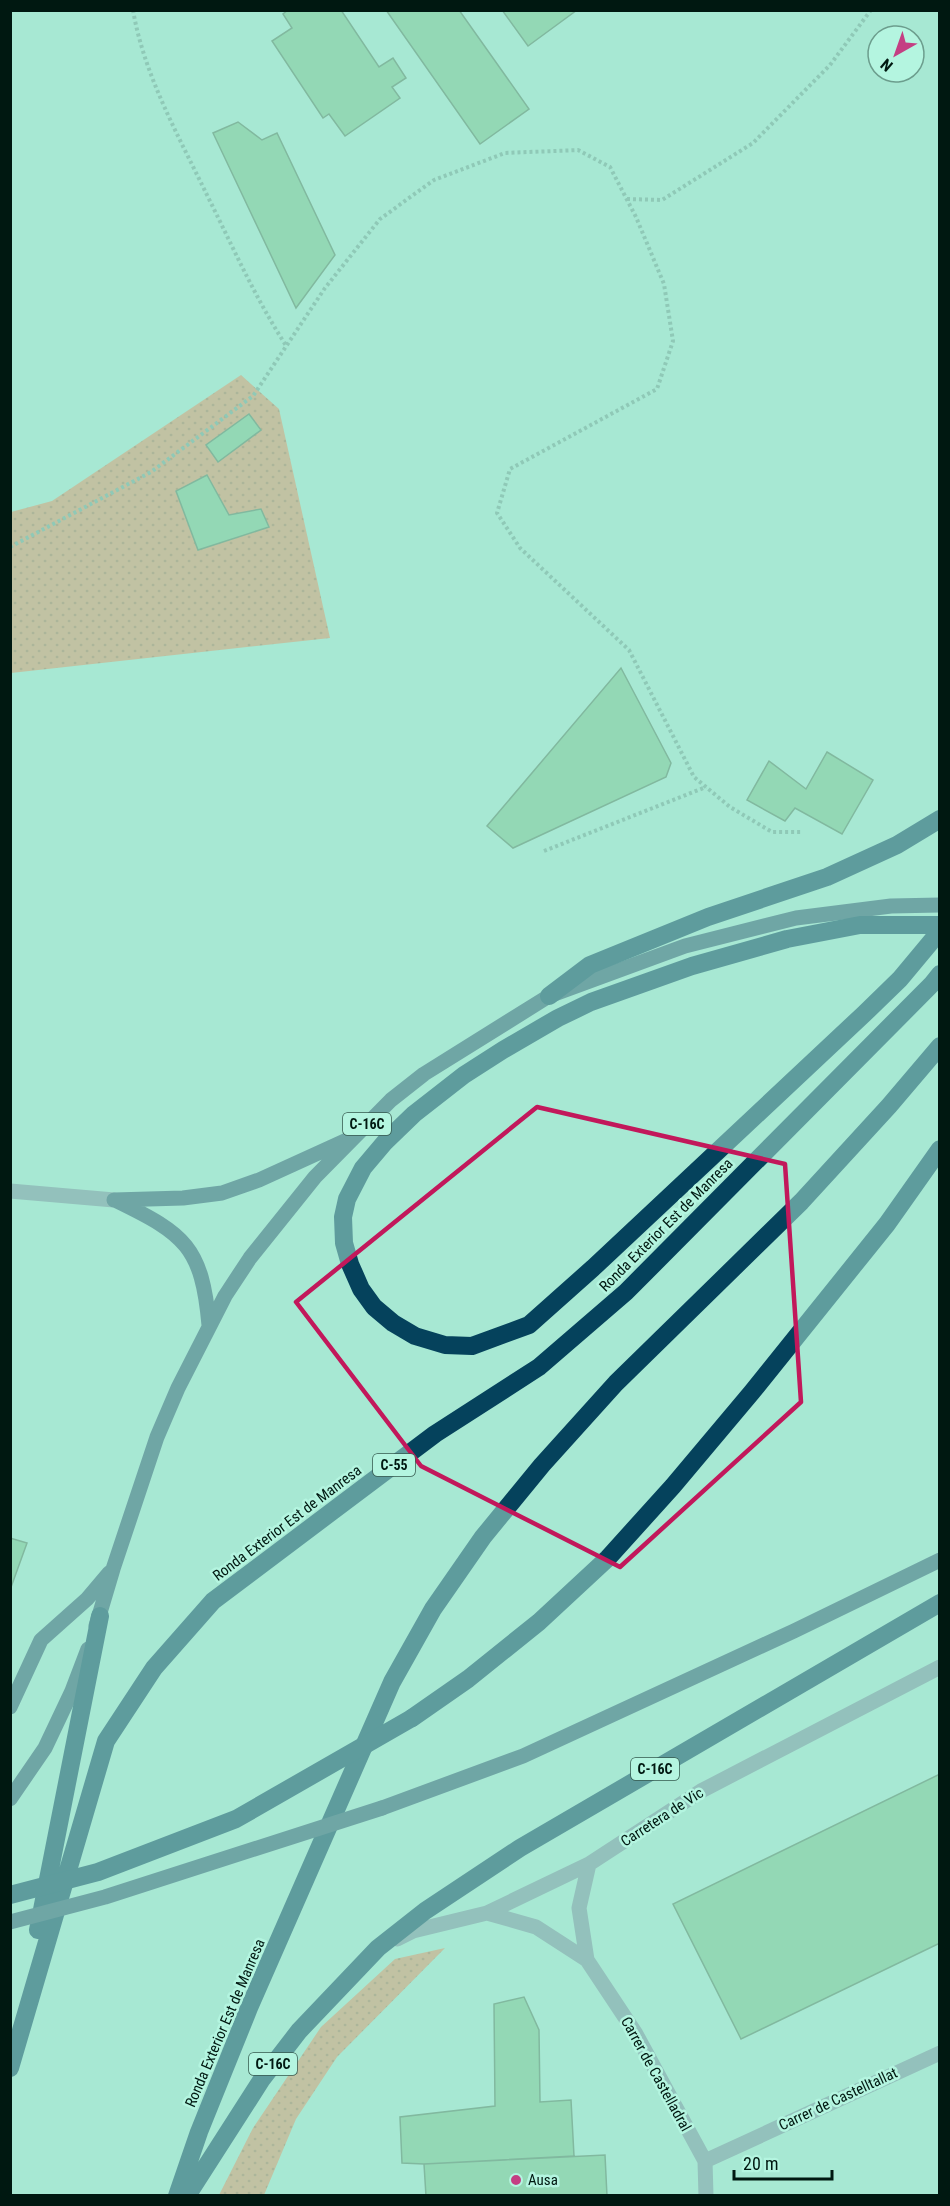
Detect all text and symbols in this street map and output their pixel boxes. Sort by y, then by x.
north arrow [866,24,926,84]
text: N [877,55,897,76]
road number: C-16C [343,1113,391,1135]
street label: Ronda Exterior Est de Manresa [596,1155,736,1295]
road number: C-55 [373,1454,415,1476]
street label: Ronda Exterior Est de Manresa [209,1461,365,1585]
road number: C-16C [631,1758,679,1780]
street label: Carretera de Vic [617,1784,707,1850]
street label: Ronda Exterior Est de Manresa [181,1936,269,2110]
street label: Carrer de Castelladral [617,2014,695,2134]
road number: C-16C [249,2053,297,2075]
street label: Carrer de Castelltallat [776,2064,900,2134]
scale bar [734,2143,832,2181]
text: 20 m [743,2153,778,2174]
place label: Ausa [528,2171,558,2189]
marker: Ausa [509,2173,523,2187]

